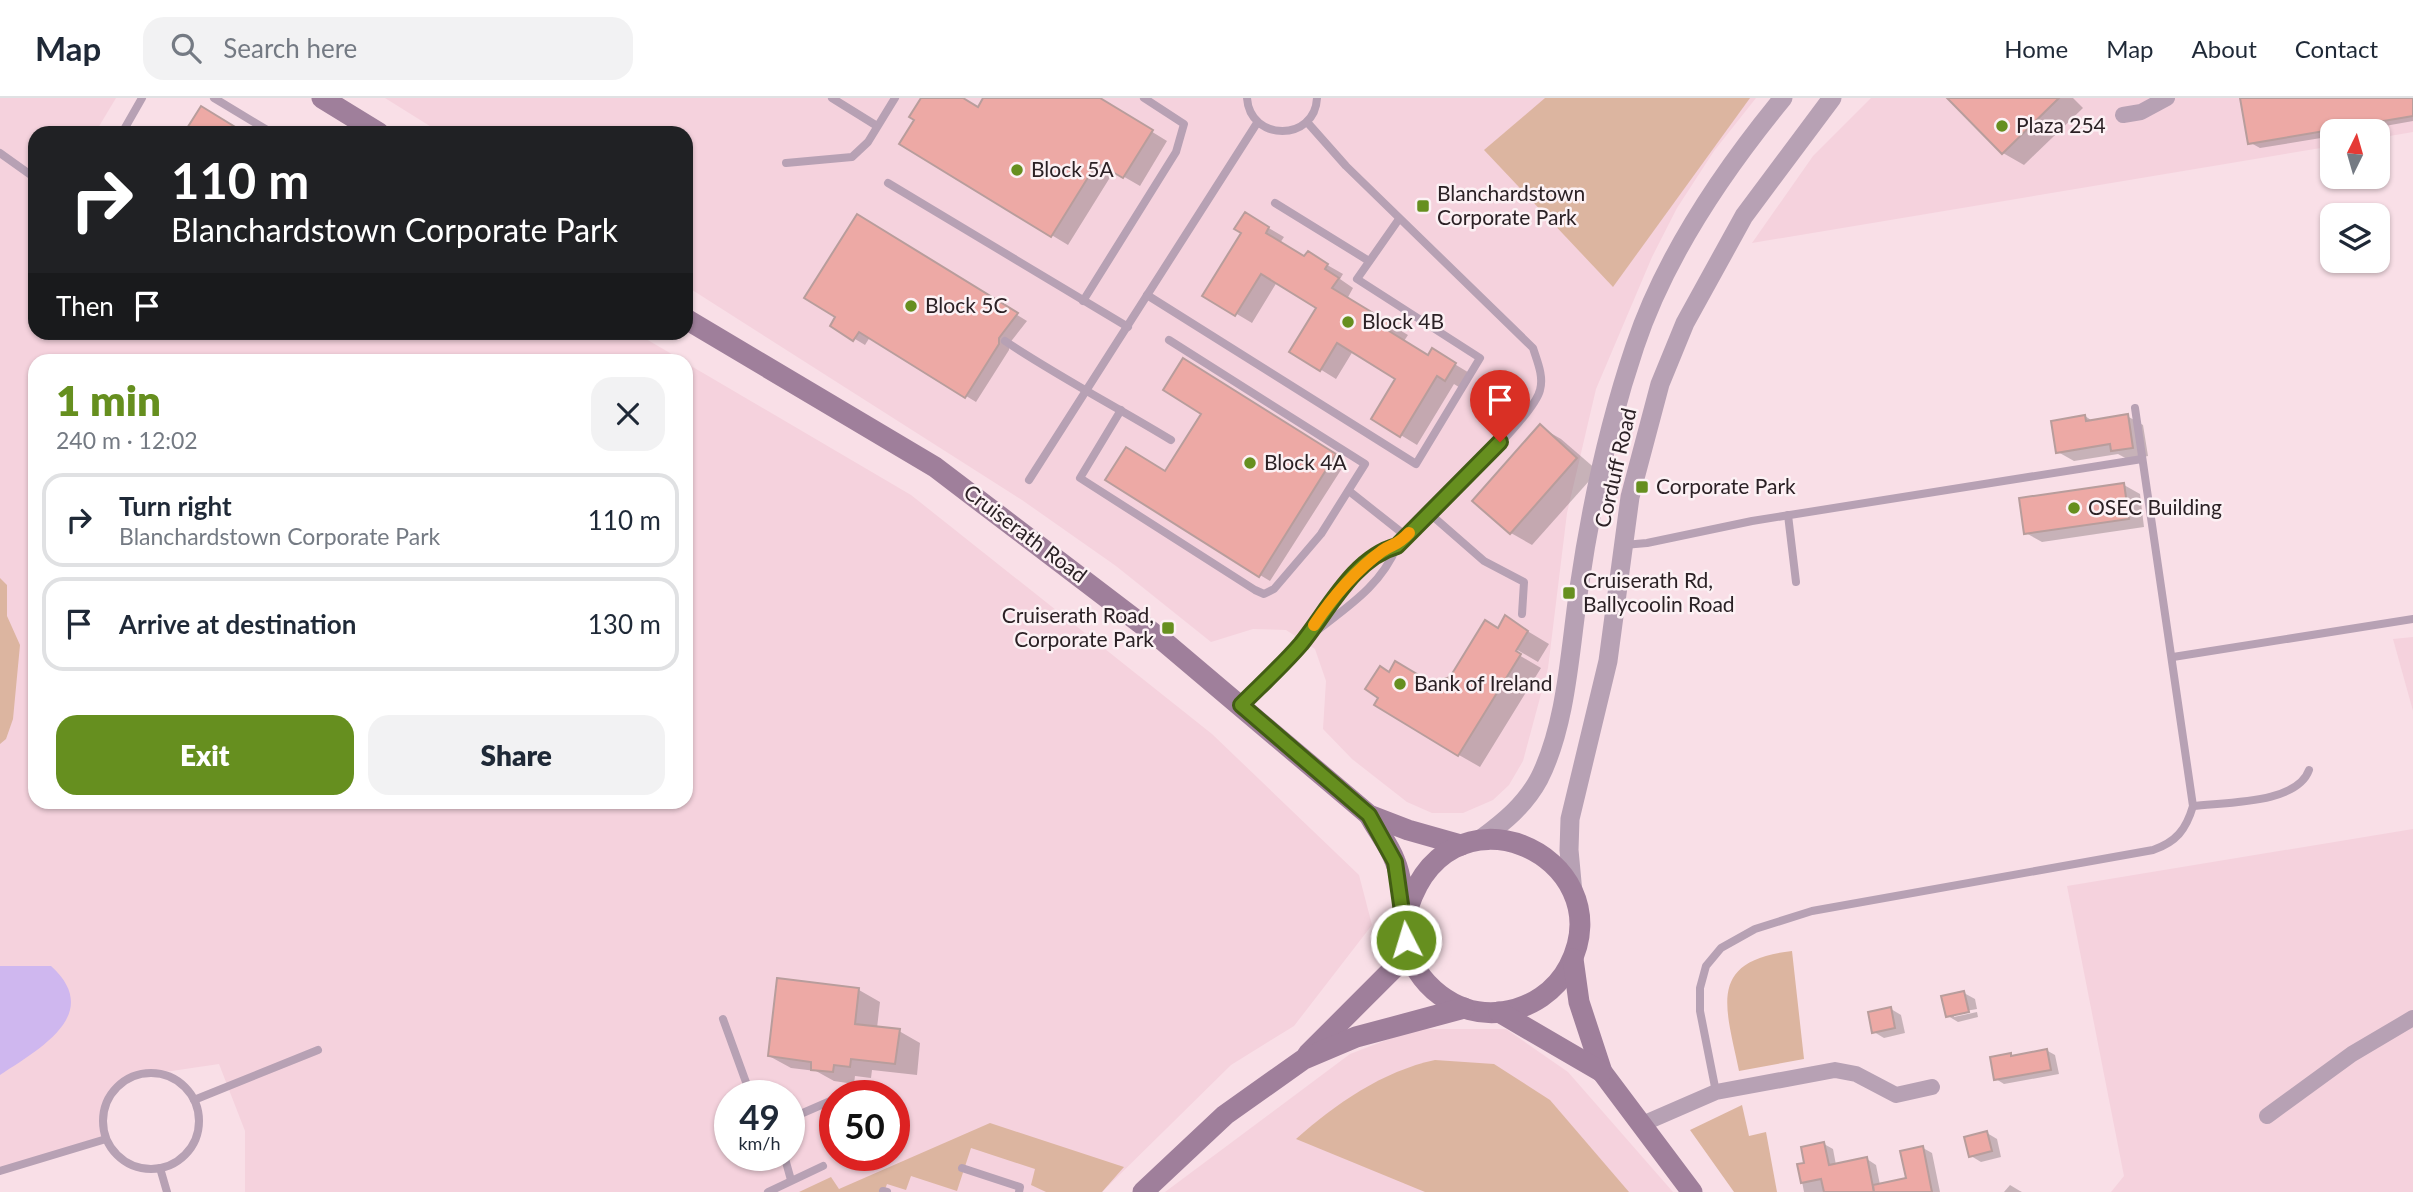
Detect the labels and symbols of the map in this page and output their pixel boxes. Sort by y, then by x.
place label: Plaza 254 [2016,112,2106,137]
marker: Plaza 254 [1994,118,2010,134]
north arrow [2320,119,2390,189]
place label: Block 5A [1031,156,1114,181]
marker: Block 5A [1009,162,1025,178]
place label: Blanchardstown Corporate Park [1437,180,1585,229]
marker: Blanchardstown Corporate Park [1415,198,1431,214]
place label: Block 5C [925,292,1008,317]
marker: Block 5C [903,298,919,314]
place label: Block 4B [1362,308,1444,333]
marker: Block 4B [1340,314,1356,330]
pin [1470,370,1530,442]
street label: Corduff Road [1589,405,1640,530]
place label: Block 4A [1264,449,1347,474]
marker: Block 4A [1242,455,1258,471]
place label: Corporate Park [1656,473,1796,498]
street label: Cruiserath Road [959,478,1092,587]
marker: Corporate Park [1634,479,1650,495]
place label: OSEC Building [2088,494,2222,519]
marker: OSEC Building [2066,500,2082,516]
place label: Cruiserath Rd, Ballycoolin Road [1583,567,1735,616]
marker: Cruiserath Rd, Ballycoolin Road [1561,585,1577,601]
place label: Cruiserath Road, Corporate Park [1002,602,1154,651]
marker: Cruiserath Road, Corporate Park [1160,620,1176,636]
place label: Bank of Ireland [1414,670,1553,695]
marker: Bank of Ireland [1392,676,1408,692]
position arrow [1369,903,1443,977]
speed limit sign: 50 [819,1080,910,1171]

